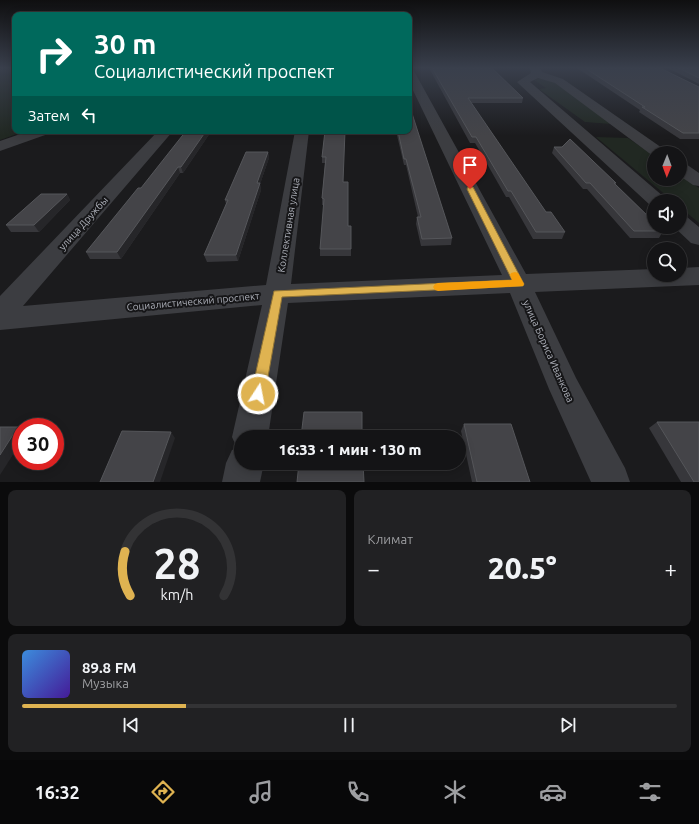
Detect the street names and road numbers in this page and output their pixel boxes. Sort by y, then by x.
street label: Коллективная улица [276,177,301,273]
street label: улица Дружбы [57,194,110,252]
street label: Социалистический проспект [126,290,261,313]
street label: улица Бориса Иванкова [521,298,576,404]

